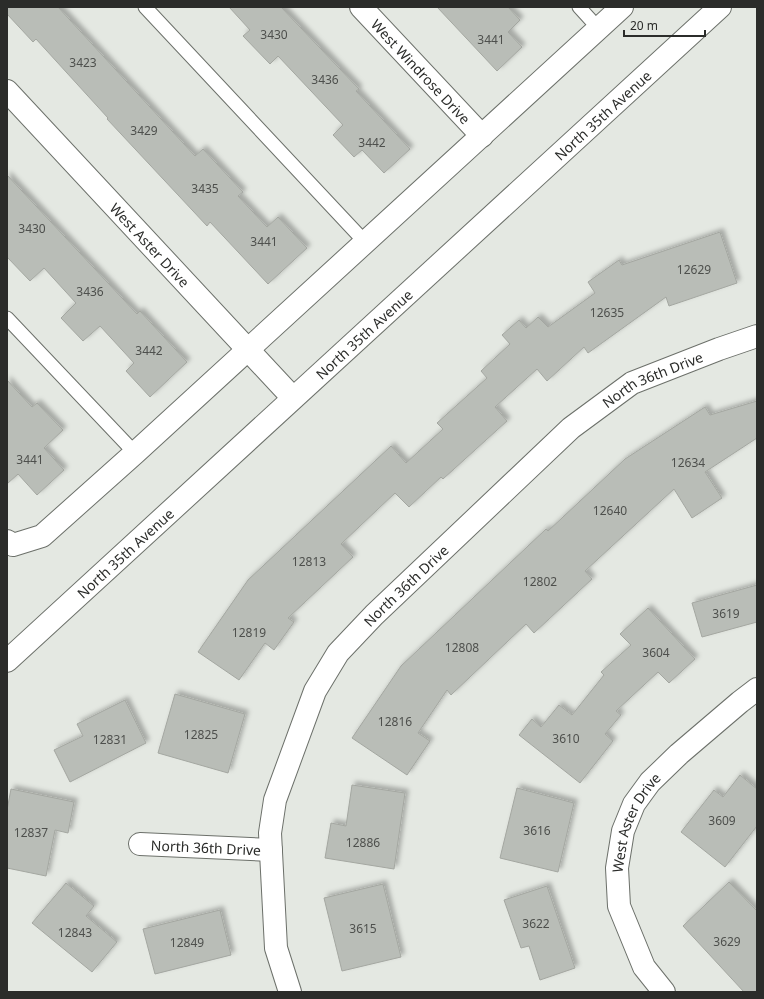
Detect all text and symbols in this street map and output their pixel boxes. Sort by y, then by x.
scale bar [624,12,705,38]
street label: West Windrose Drive [367,15,475,128]
text: 20 m [630,17,658,34]
house number: 3430 [260,26,288,43]
house number: 3441 [477,31,505,48]
house number: 3423 [69,54,97,71]
street label: North 35th Avenue [550,66,655,164]
house number: 3436 [311,71,339,88]
house number: 3429 [130,122,158,139]
house number: 3442 [358,134,386,151]
house number: 3435 [191,180,219,197]
street label: West Aster Drive [106,198,194,291]
house number: 3430 [18,220,46,237]
house number: 3441 [250,233,278,250]
house number: 12629 [677,261,711,278]
house number: 3436 [76,283,104,300]
street label: North 35th Avenue [311,285,416,383]
house number: 12635 [590,304,624,321]
house number: 3442 [135,342,163,359]
street label: North 36th Drive [598,347,706,412]
house number: 3441 [16,451,44,468]
house number: 12634 [671,454,705,471]
house number: 12640 [593,502,627,519]
street label: North 35th Avenue [72,504,177,602]
street label: North 36th Drive [359,540,452,630]
house number: 12813 [292,553,326,570]
house number: 12802 [523,573,557,590]
house number: 3619 [712,605,740,622]
house number: 12819 [232,624,266,641]
house number: 12808 [445,639,479,656]
house number: 3604 [642,644,670,661]
house number: 12816 [378,713,412,730]
house number: 12825 [184,726,218,743]
house number: 3610 [552,730,580,747]
house number: 12831 [93,731,127,748]
street label: West Aster Drive [607,768,664,874]
house number: 3609 [708,812,736,829]
house number: 3616 [523,822,551,839]
house number: 12837 [14,824,48,841]
house number: 12886 [346,834,380,851]
street label: North 36th Drive [150,835,262,859]
house number: 3622 [522,915,550,932]
house number: 3615 [349,920,377,937]
house number: 12843 [58,924,92,941]
house number: 3629 [713,933,741,950]
house number: 12849 [170,934,204,951]

